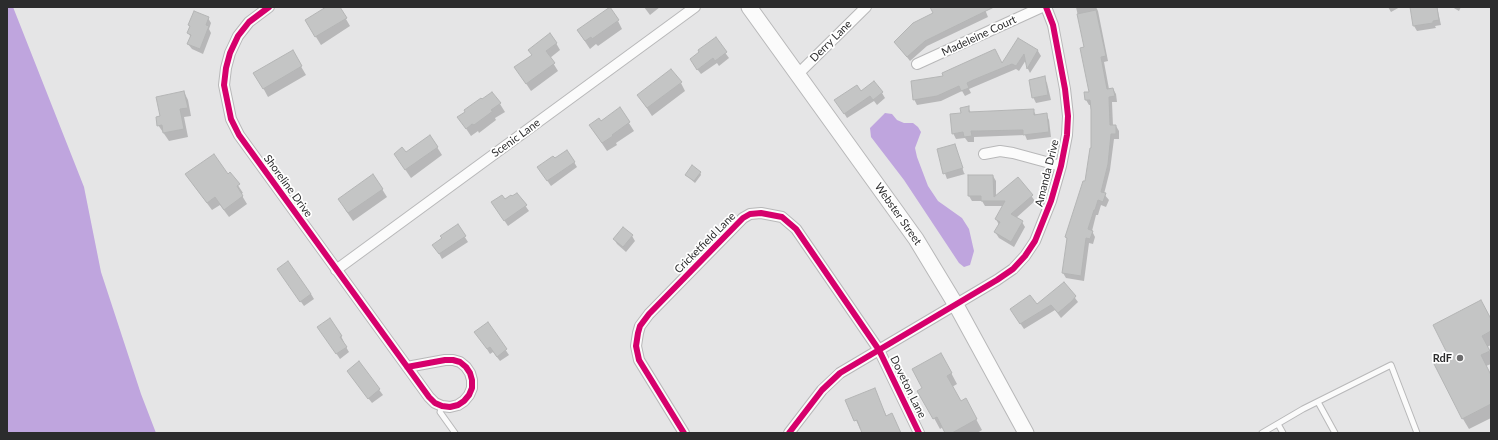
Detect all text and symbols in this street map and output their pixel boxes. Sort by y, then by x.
street label: Madeleine Court [940,13,1018,59]
street label: Derry Lane [807,17,855,65]
street label: Scenic Lane [489,116,543,160]
street label: Amanda Drive [1032,138,1062,208]
street label: Shoreline Drive [261,152,315,220]
street label: Webster Street [872,180,924,248]
street label: Cricketfield Lane [672,210,738,276]
place label: RdF [1433,351,1452,365]
marker: RdF [1455,353,1465,363]
street label: Doveton Lane [887,354,929,420]

